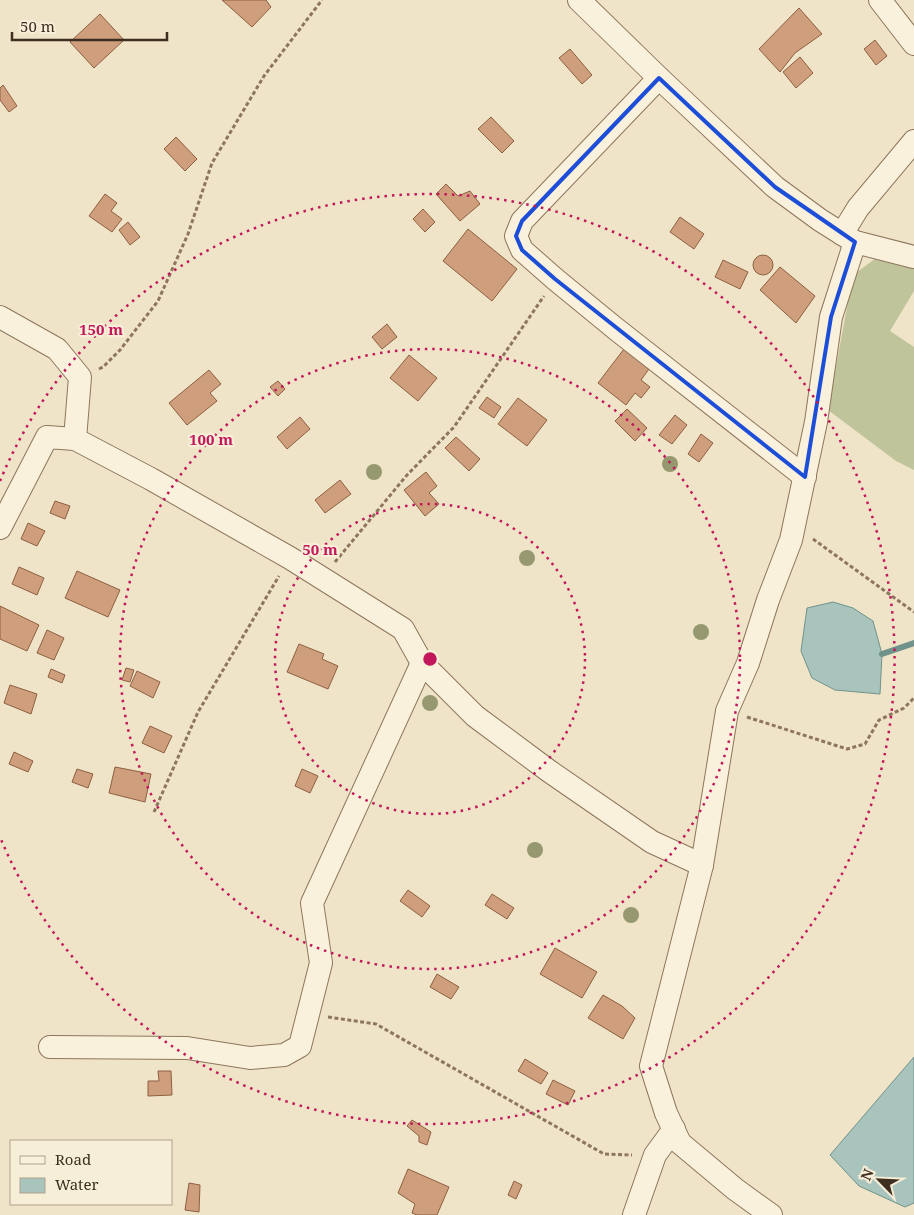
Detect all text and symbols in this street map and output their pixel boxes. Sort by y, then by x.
scale bar [12,10,168,42]
text: 50 m [20,16,55,36]
text: 150 m [79,319,123,339]
text: 100 m [189,429,233,449]
text: 50 m [302,539,338,559]
centre of rings [421,650,439,668]
legend [10,1140,172,1205]
text: Road [55,1149,91,1169]
north arrow [854,1155,904,1205]
text: N [856,1166,878,1183]
text: Water [55,1174,98,1194]

